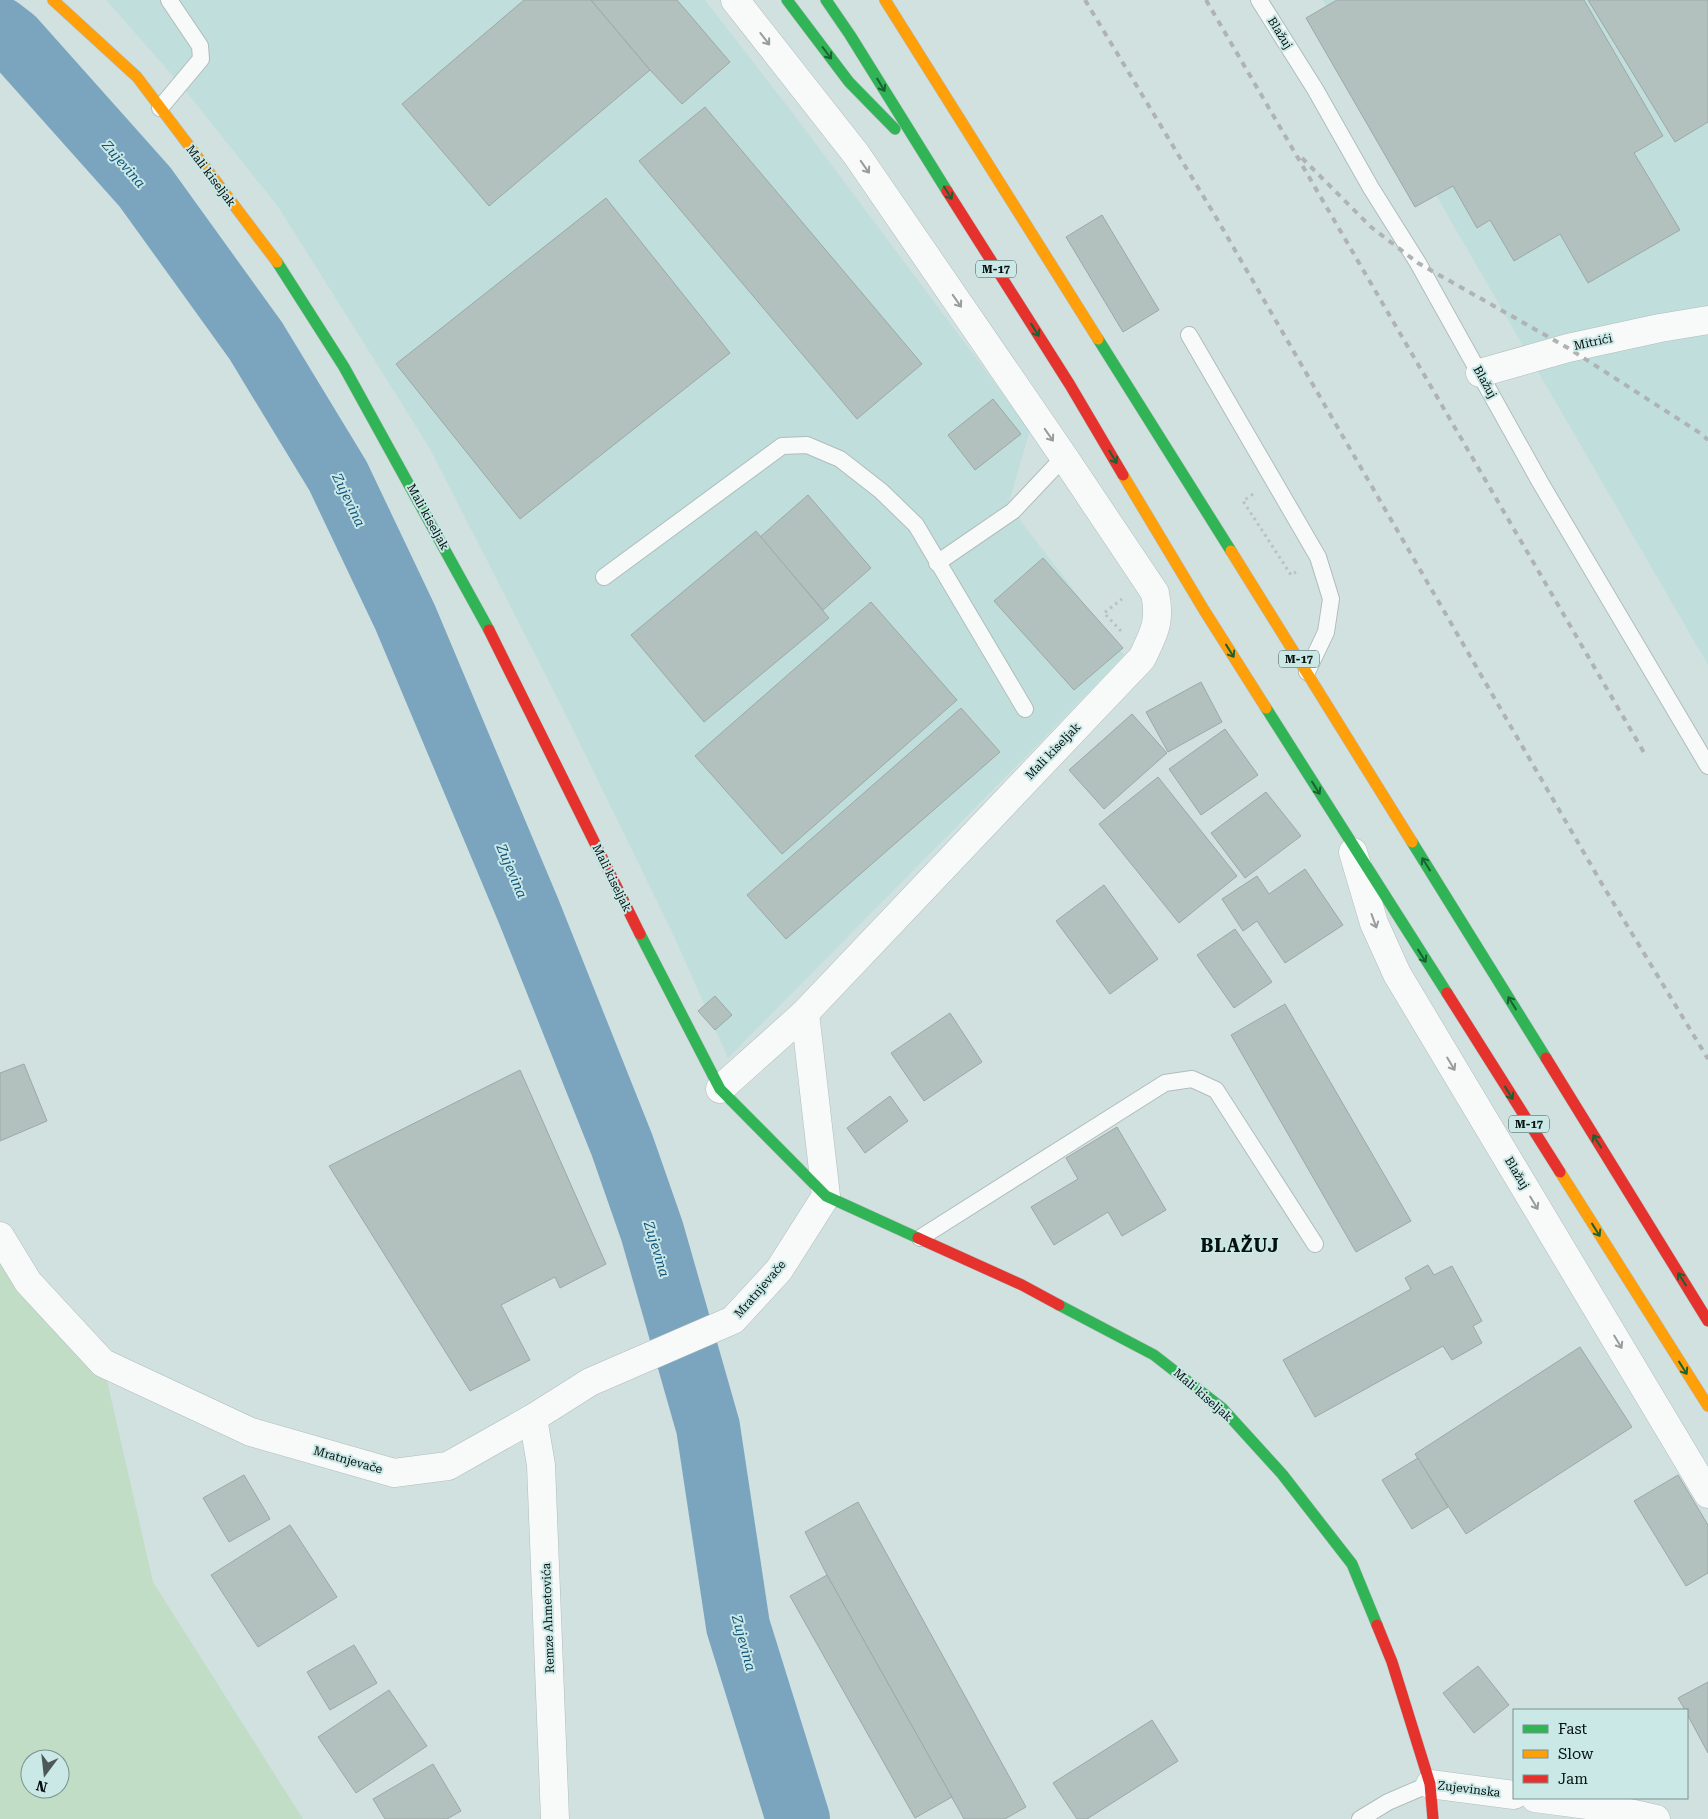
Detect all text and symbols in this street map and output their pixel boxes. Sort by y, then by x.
street label: Blažuj [1265,14,1295,52]
one-way arrow [759,32,770,45]
one-way arrow [822,46,833,59]
one-way arrow [876,77,886,91]
water label: Zujevina [99,136,149,191]
street label: Mali kiseljak [183,142,239,210]
one-way arrow [860,160,870,174]
one-way arrow [943,186,953,200]
road number: M-17 [976,260,1016,278]
one-way arrow [952,293,962,307]
one-way arrow [1030,323,1040,337]
street label: Mitrići [1572,331,1614,353]
street label: Blažuj [1470,363,1500,401]
one-way arrow [1044,427,1054,441]
one-way arrow [1108,450,1118,464]
water label: Zujevina [329,470,369,529]
street label: Mali kiseljak [404,482,452,553]
one-way arrow [1225,644,1235,658]
road number: M-17 [1279,651,1319,668]
street label: Mali kiseljak [1022,719,1084,782]
one-way arrow [1312,781,1322,795]
water label: Zujevina [493,841,531,900]
street label: Mali kiseljak [590,842,635,914]
one-way arrow [1421,858,1431,872]
one-way arrow [1370,913,1379,928]
one-way arrow [1418,948,1428,962]
one-way arrow [1506,996,1516,1010]
one-way arrow [1447,1056,1457,1070]
one-way arrow [1504,1086,1515,1100]
road number: M-17 [1509,1116,1549,1132]
one-way arrow [1592,1134,1602,1148]
street label: Blažuj [1502,1154,1532,1192]
one-way arrow [1530,1196,1540,1210]
water label: Zujevina [641,1218,673,1279]
one-way arrow [1592,1223,1602,1237]
district label: BLAŽUJ [1200,1234,1280,1256]
street label: Mratnjevače [731,1257,789,1320]
one-way arrow [1677,1273,1687,1287]
one-way arrow [1613,1335,1623,1349]
one-way arrow [1679,1360,1689,1374]
street label: Mali kiseljak [1171,1366,1236,1425]
street label: Mratnjevače [312,1443,385,1477]
street label: Remze Ahmetovića [539,1562,557,1673]
water label: Zujevina [729,1612,759,1673]
legend [1513,1709,1688,1799]
text: Fast [1558,1720,1588,1738]
text: Slow [1558,1745,1594,1763]
north arrow [20,1749,70,1799]
text: Jam [1558,1770,1588,1788]
text: N [34,1777,49,1796]
street label: Zujevinska [1437,1778,1502,1800]

